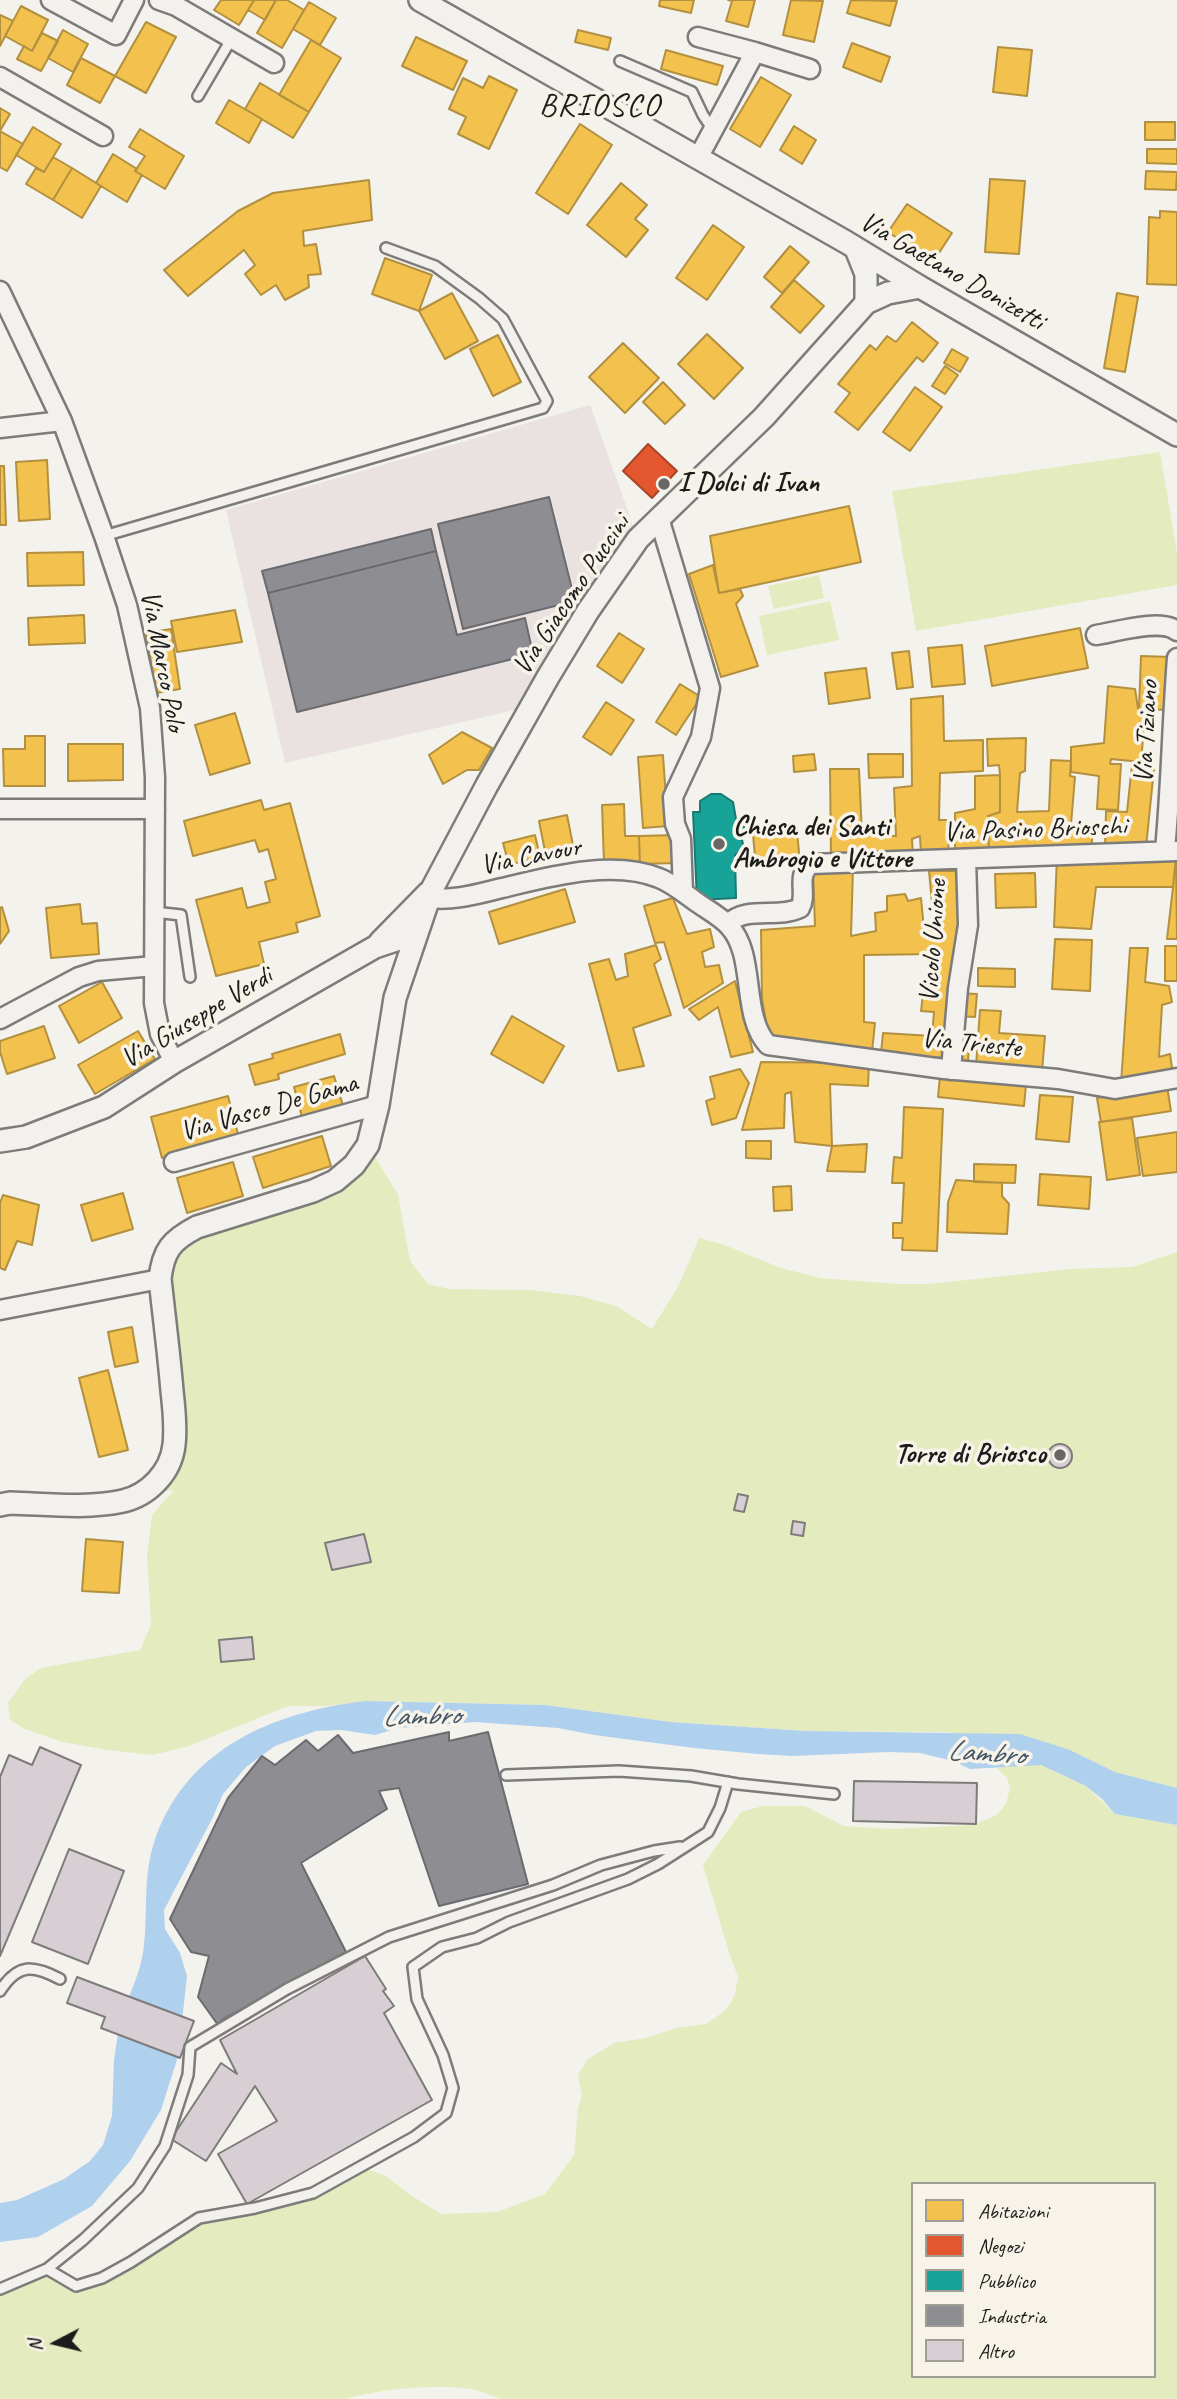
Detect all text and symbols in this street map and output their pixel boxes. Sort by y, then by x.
district label: BRIOSCO [541,88,659,126]
street label: Via Gaetano Donizetti [854,205,1050,339]
place label: I Dolci di Ivan [678,467,819,501]
marker: I Dolci di Ivan [656,476,672,492]
street label: Via Giacomo Puccini [506,508,638,682]
street label: Via Marco Polo [132,588,192,734]
street label: Via Tiziano [1128,680,1166,784]
street label: Via Pasino Brioschi [943,810,1127,850]
place label: Chiesa dei Santi Ambrogio e Vittore [733,811,912,877]
street label: Via Cavour [478,831,584,883]
marker: Chiesa dei Santi Ambrogio e Vittore [711,836,727,852]
street label: Vicolo Unione [913,878,955,1004]
street label: Via Giuseppe Verdi [115,960,279,1076]
street label: Via Trieste [920,1022,1022,1066]
street label: Via Vasco De Gama [177,1067,361,1149]
place label: Torre di Briosco [895,1438,1046,1472]
marker: Torre di Briosco [1052,1447,1068,1463]
water label: Lambro [382,1698,460,1736]
water label: Lambro [946,1733,1026,1775]
legend [911,2182,1156,2378]
text: Abitazioni [978,2198,1048,2224]
text: Negozi [978,2233,1023,2259]
text: Pubblico [978,2268,1035,2294]
text: Industria [978,2303,1046,2329]
north arrow [21,2308,91,2378]
text: N [23,2338,48,2353]
text: Altro [978,2338,1014,2364]

